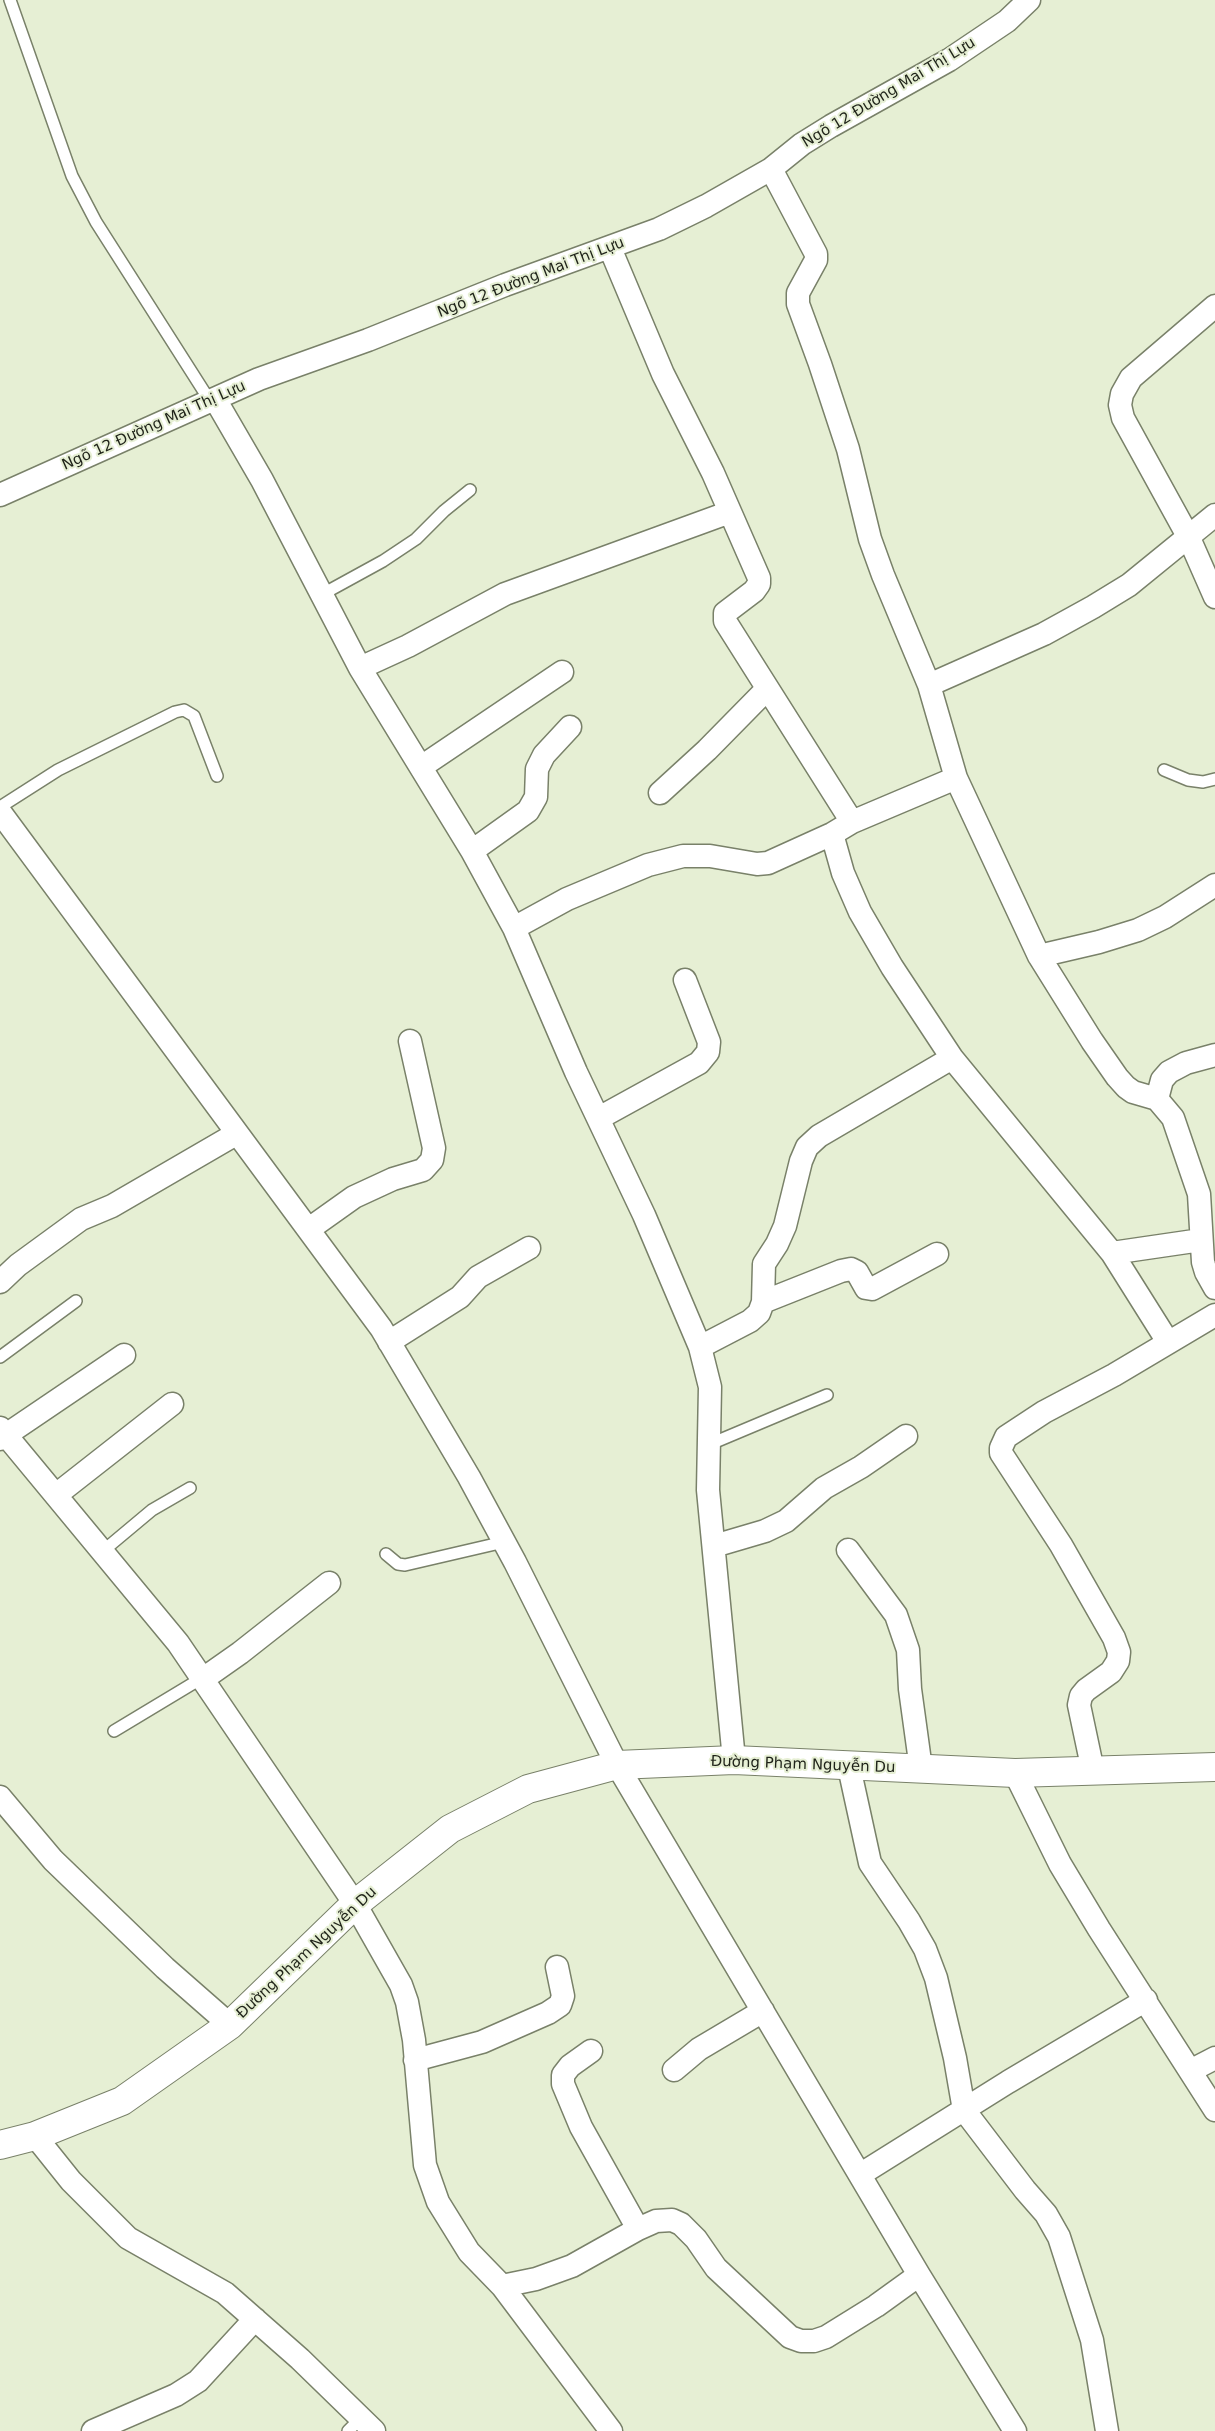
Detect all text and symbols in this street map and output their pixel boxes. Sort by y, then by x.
street label: Ngõ 12 Đường Mai Thị Lựu [799,34,979,152]
street label: Ngõ 12 Đường Mai Thị Lựu [435,234,627,322]
street label: Ngõ 12 Đường Mai Thị Lựu [60,377,248,475]
street label: Đường Phạm Nguyễn Du [710,1753,896,1777]
street label: Đường Phạm Nguyễn Du [233,1883,381,2023]

